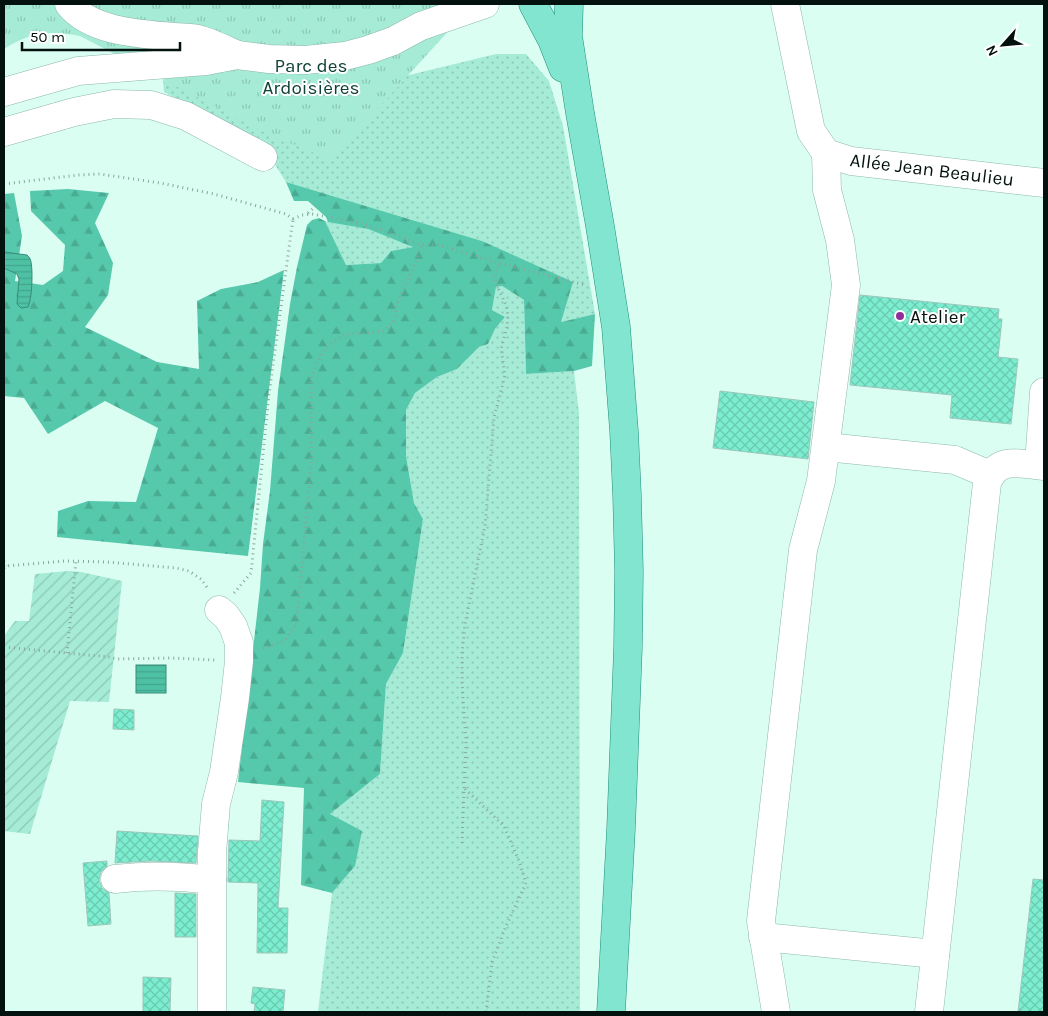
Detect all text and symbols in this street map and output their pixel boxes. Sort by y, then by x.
scale bar [22,20,180,52]
north arrow [978,20,1028,70]
text: 50 m [30,28,65,46]
text: N [982,42,1002,59]
park label: Parc des Ardoisières [262,55,360,99]
street label: Allée Jean Beaulieu [849,149,1015,191]
place label: Atelier [910,306,966,328]
marker: Atelier [894,310,906,322]

